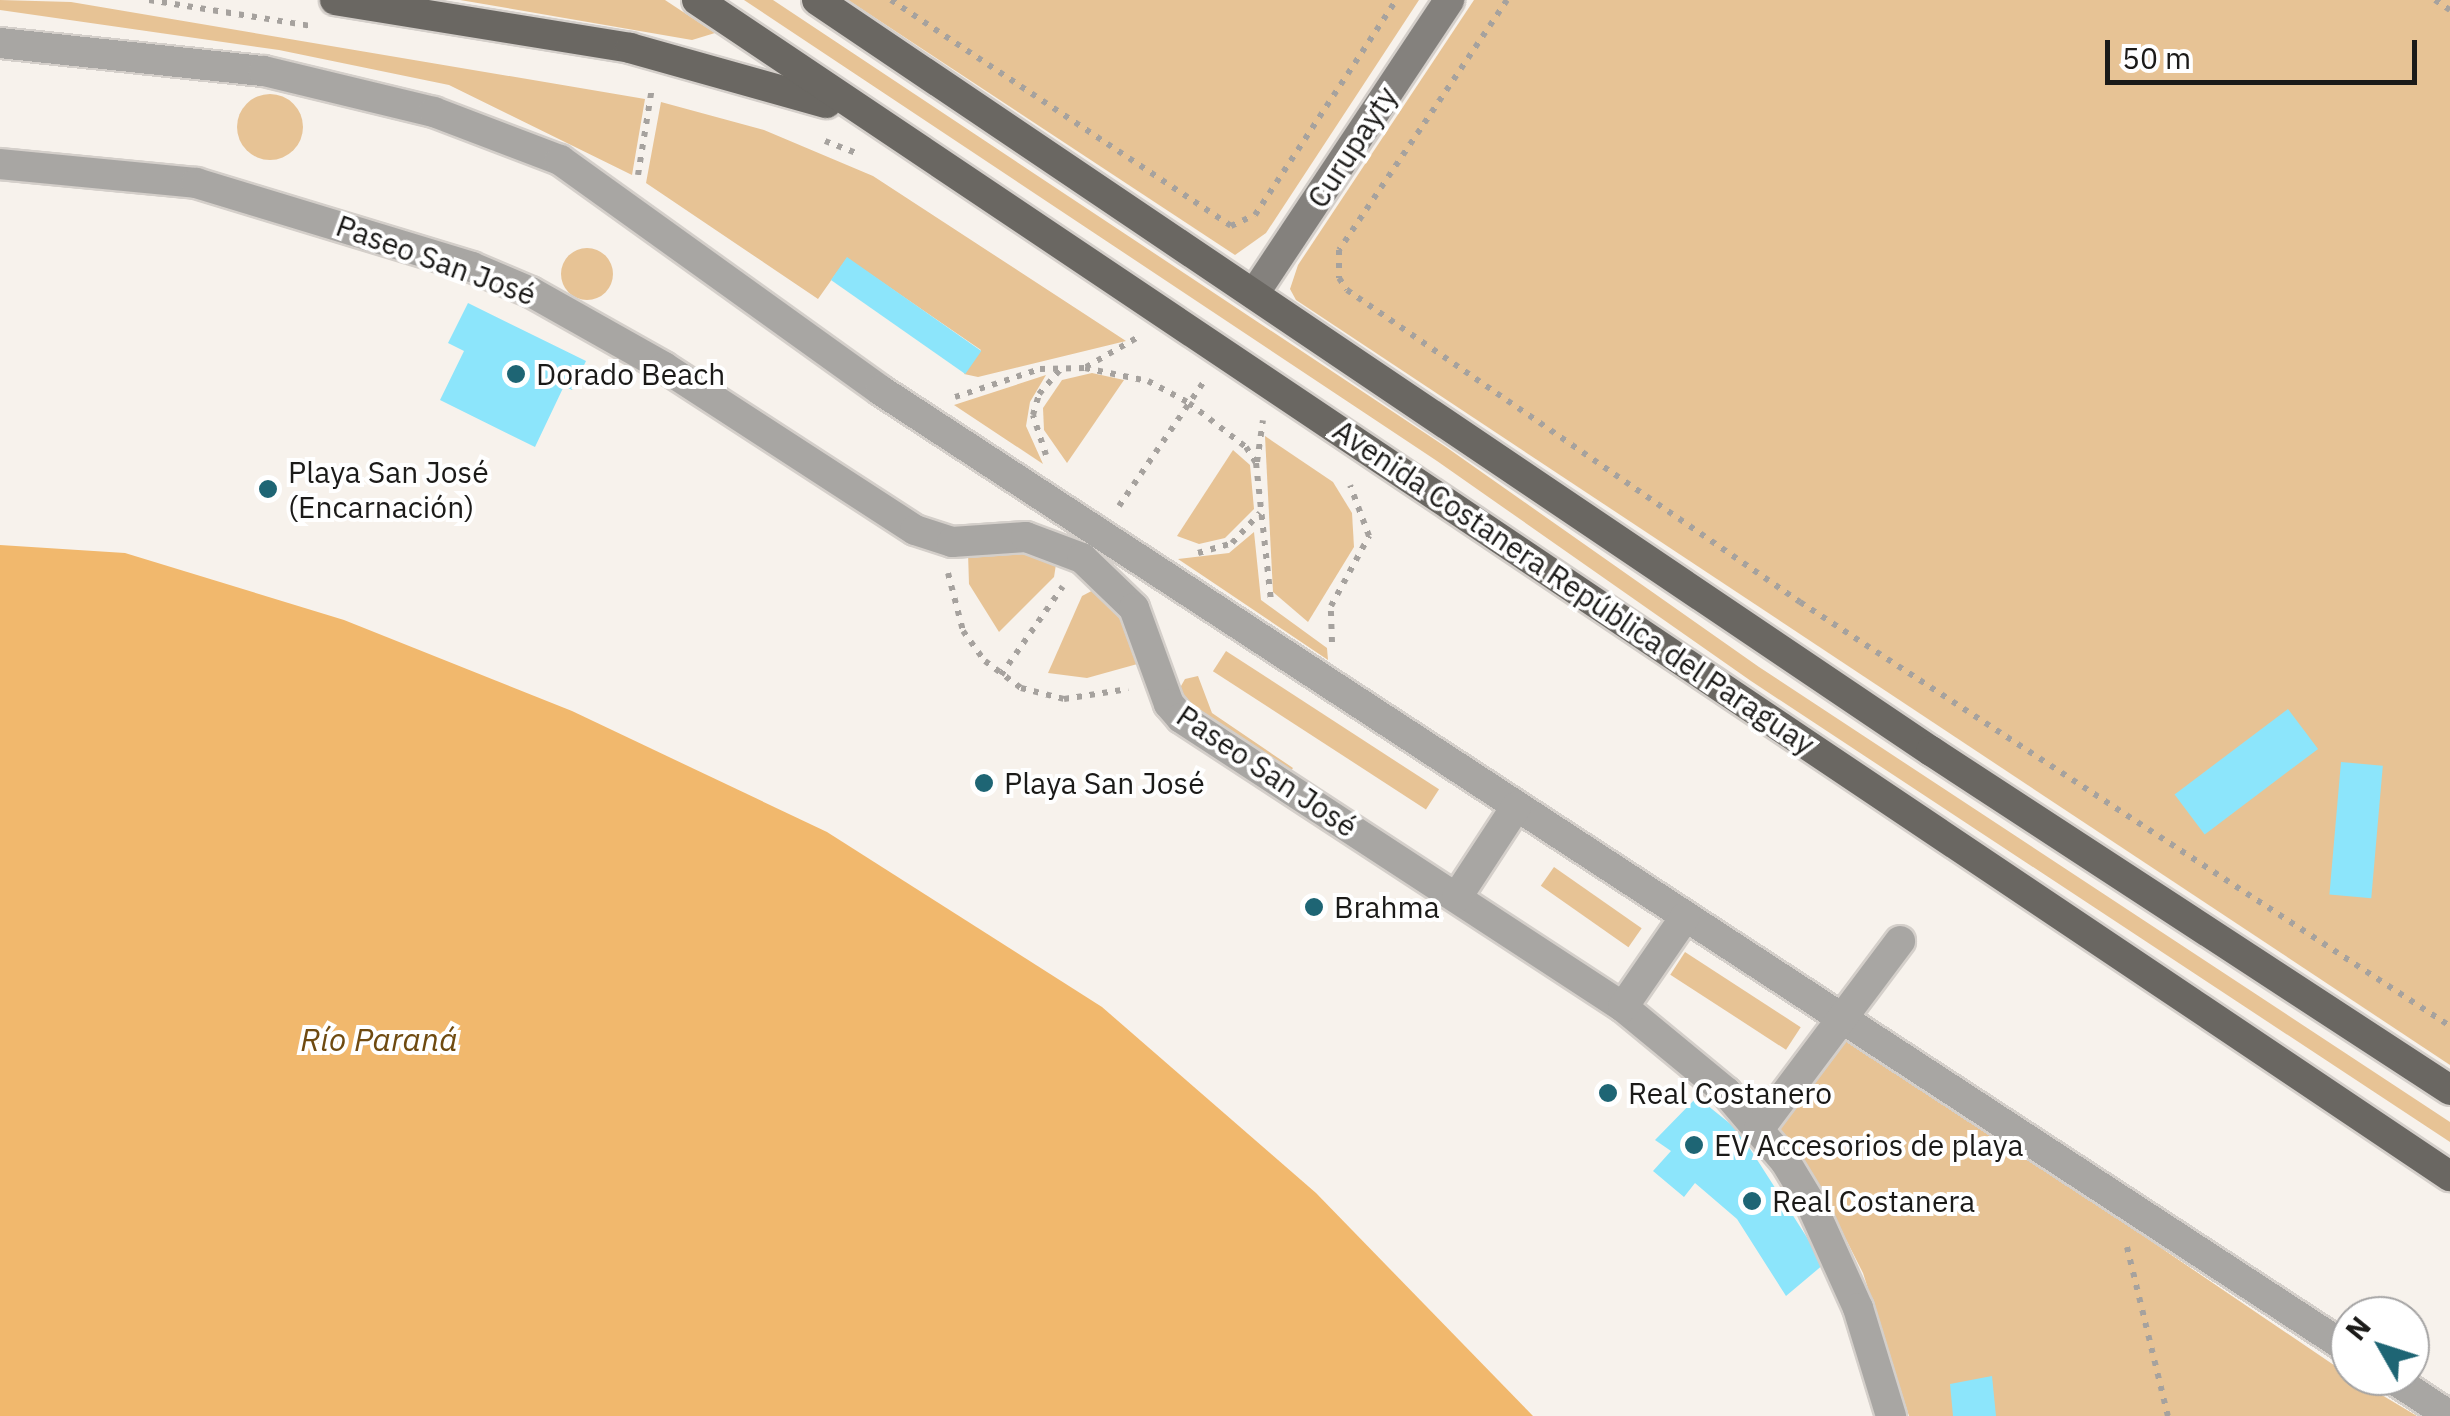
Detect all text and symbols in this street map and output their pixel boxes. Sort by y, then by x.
scale bar [2110,20,2422,82]
text: 50 m [2122,38,2191,77]
street label: Curupayty [1299,80,1405,214]
street label: Paseo San José [331,207,541,313]
place label: Dorado Beach [536,356,725,392]
marker: Dorado Beach [505,363,527,385]
street label: Avenida Costanera República del Paraguay [1326,412,1822,762]
place label: Playa San José (Encarnación) [288,454,489,524]
marker: Playa San José (Encarnación) [257,478,279,500]
street label: Paseo San José [1170,697,1364,845]
place label: Playa San José [1004,765,1205,801]
marker: Playa San José [973,772,995,794]
place label: Brahma [1334,889,1440,925]
marker: Brahma [1303,896,1325,918]
water label: Río Paraná [300,1020,458,1058]
place label: Real Costanero [1628,1075,1832,1111]
marker: Real Costanero [1597,1082,1619,1104]
place label: EV Accesorios de playa [1714,1127,2023,1163]
marker: EV Accesorios de playa [1683,1134,1705,1156]
place label: Real Costanera [1772,1183,1975,1219]
marker: Real Costanera [1741,1190,1763,1212]
north arrow [2330,1296,2430,1396]
text: N [2337,1309,2379,1348]

